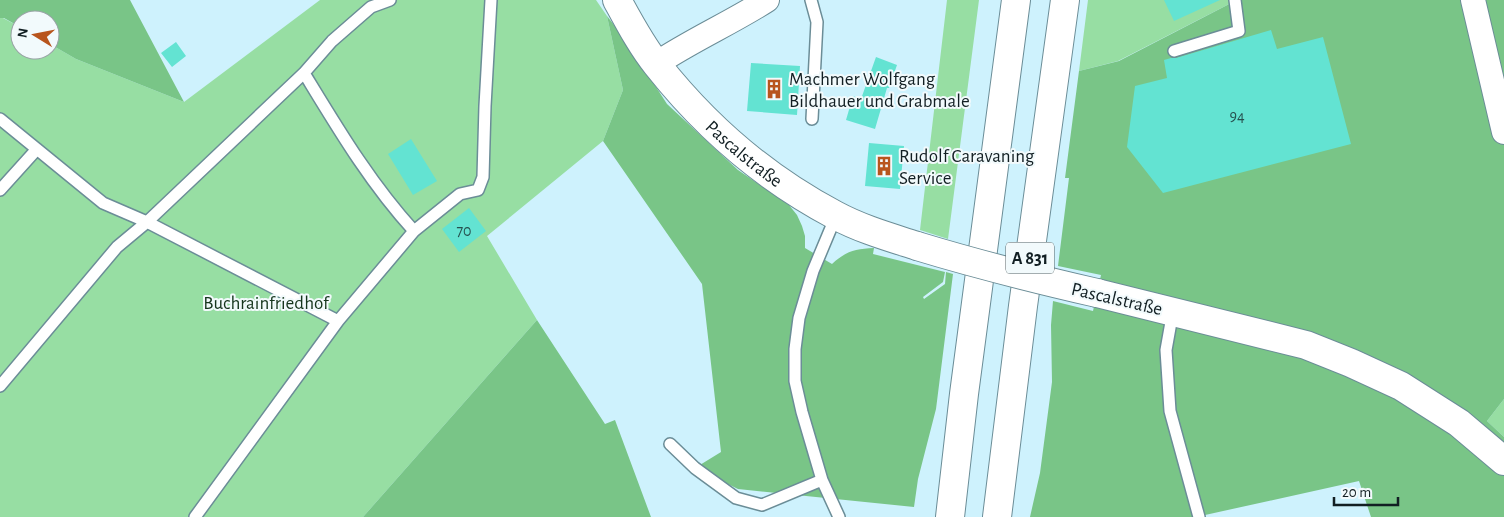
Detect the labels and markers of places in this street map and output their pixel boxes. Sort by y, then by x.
place label: Machmer Wolfgang Bildhauer und Grabmale [789,70,970,111]
building icon: Machmer Wolfgang Bildhauer und Grabmale [763,78,785,100]
place label: Rudolf Caravaning Service [899,147,1035,188]
building icon: Rudolf Caravaning Service [873,155,895,177]

